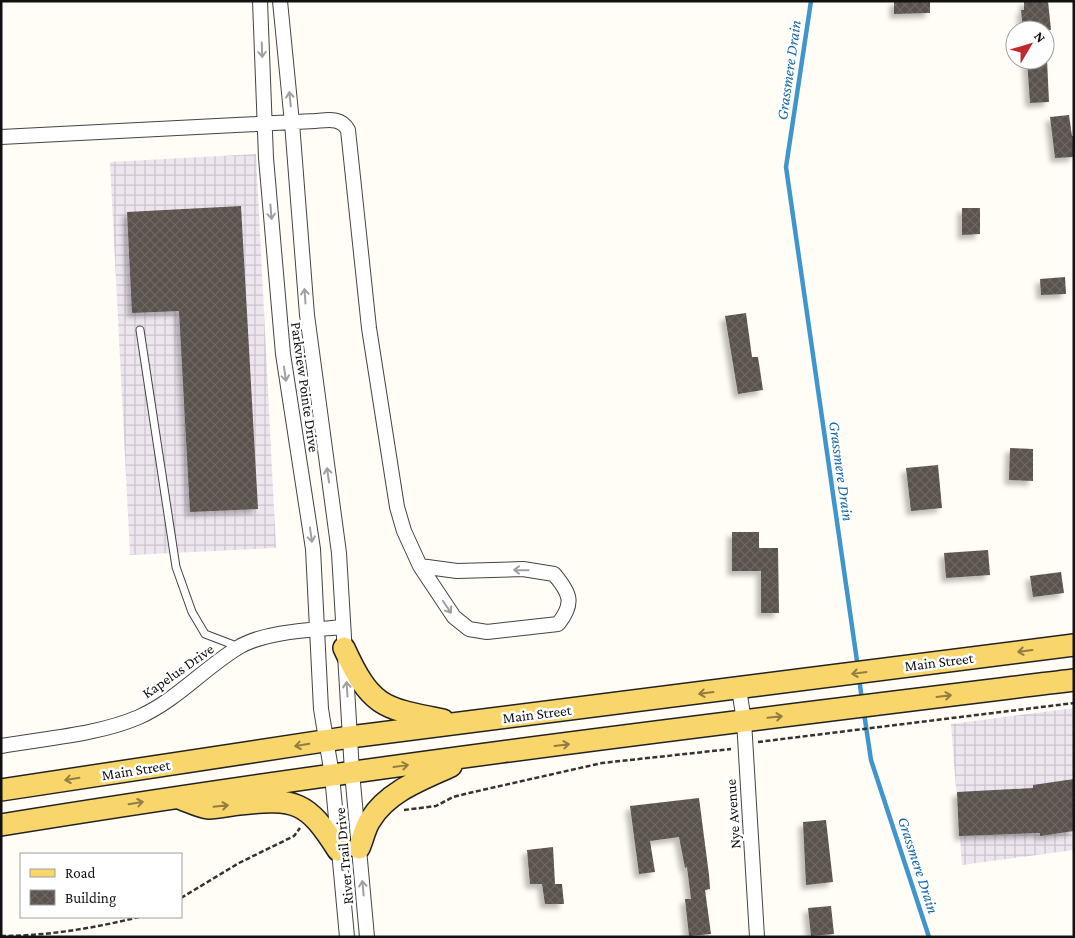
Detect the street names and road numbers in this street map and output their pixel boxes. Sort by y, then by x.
street label: Parkview Pointe Drive [288,321,322,453]
street label: Kapelus Drive [139,640,218,702]
street label: Main Street [904,650,975,674]
street label: Main Street [502,702,573,726]
street label: Main Street [101,757,173,783]
street label: Nye Avenue [723,778,744,850]
street label: River Trail Drive [332,806,356,905]

